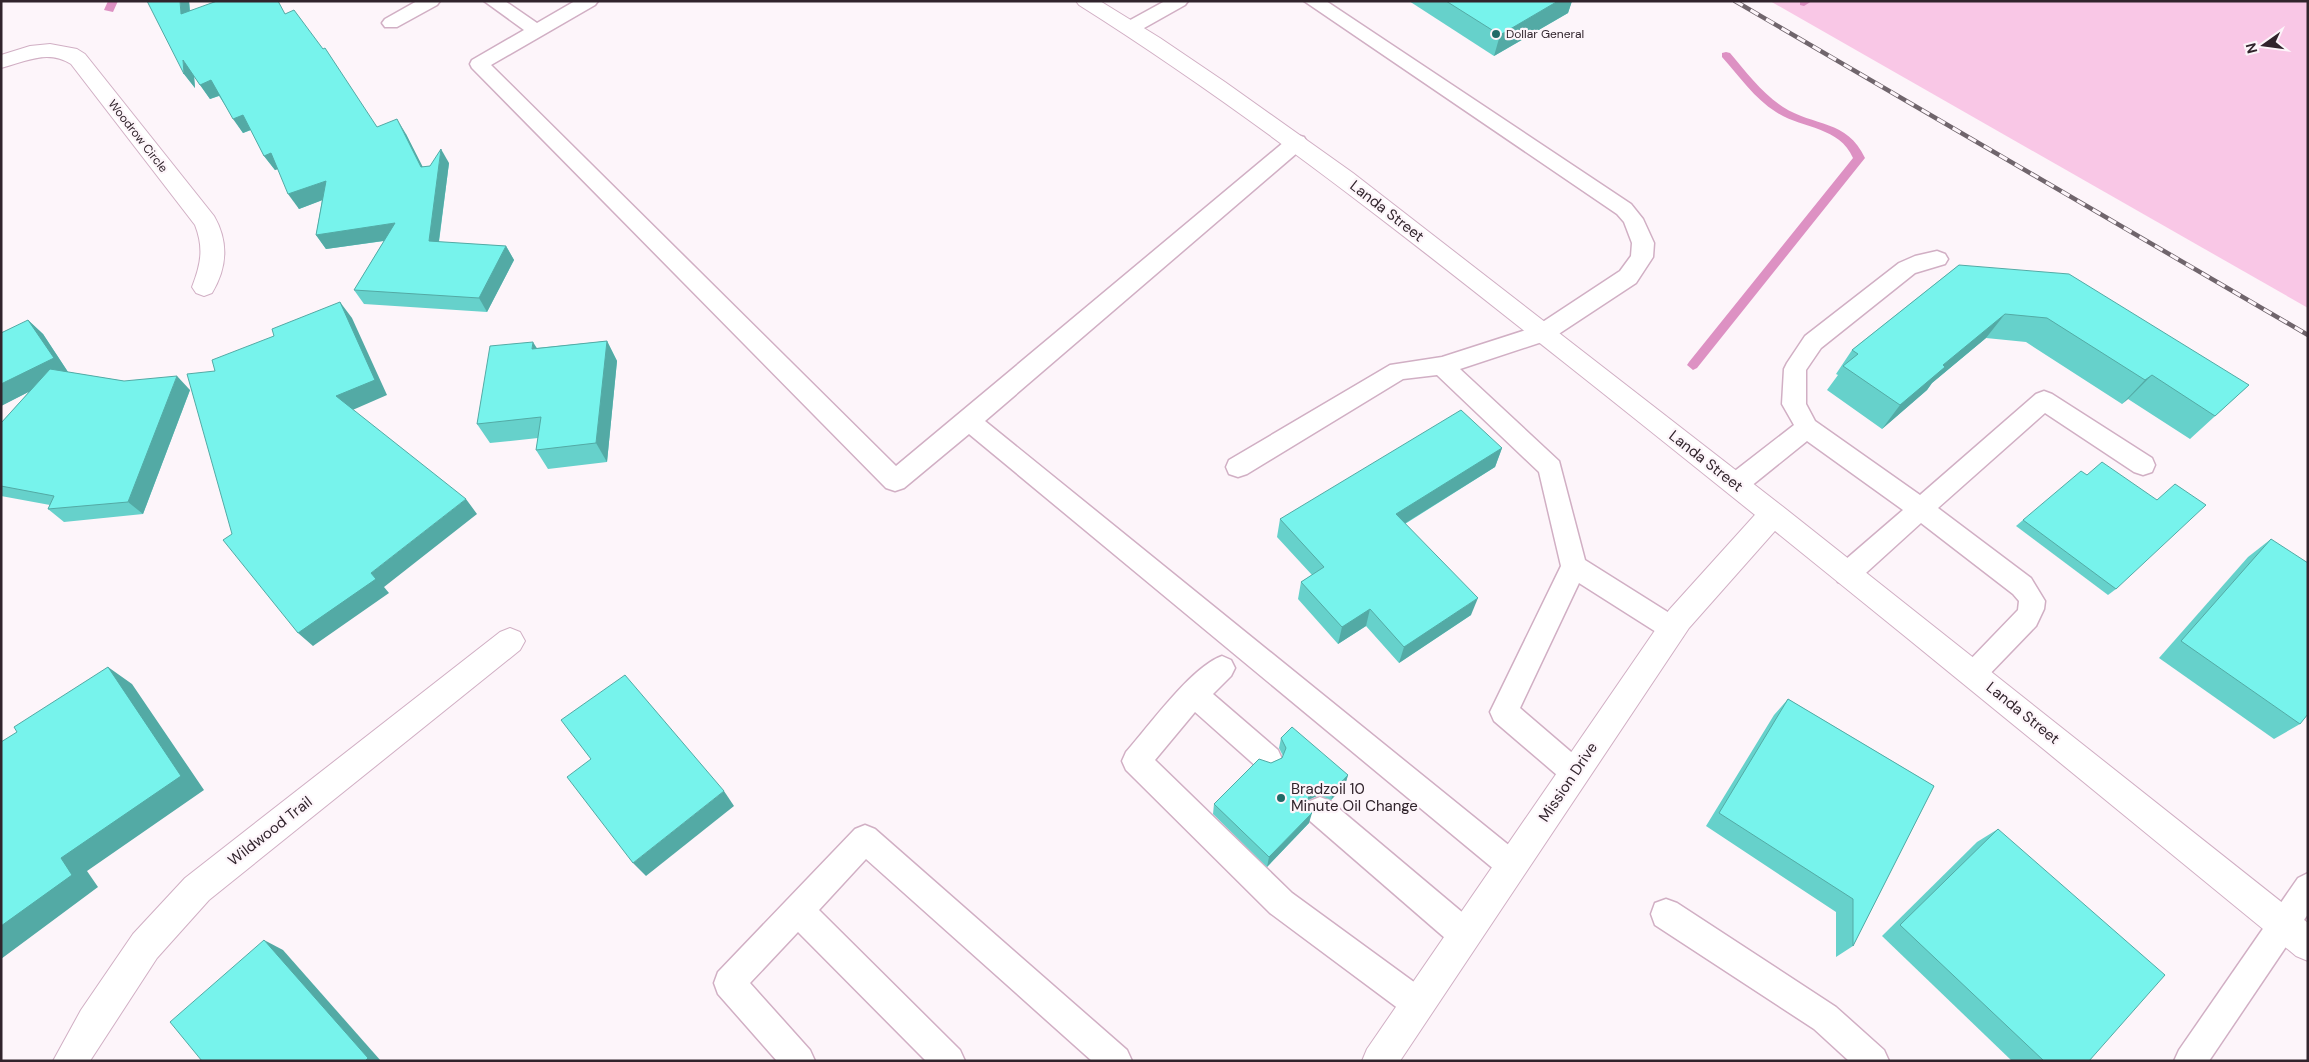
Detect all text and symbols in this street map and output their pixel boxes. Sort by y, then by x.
north arrow [2239,20,2289,70]
place label: Dollar General [1506,26,1584,42]
marker: Dollar General [1490,28,1502,40]
text: N [2241,41,2261,55]
street label: Woodrow Circle [105,96,172,176]
street label: Landa Street [1346,176,1428,246]
street label: Landa Street [1665,426,1747,496]
street label: Landa Street [1982,677,2064,749]
street label: Mission Drive [1534,738,1602,826]
place label: Bradzoil 10 Minute Oil Change [1291,779,1418,816]
street label: Wildwood Trail [224,792,316,870]
marker: Bradzoil 10 Minute Oil Change [1275,792,1287,804]

